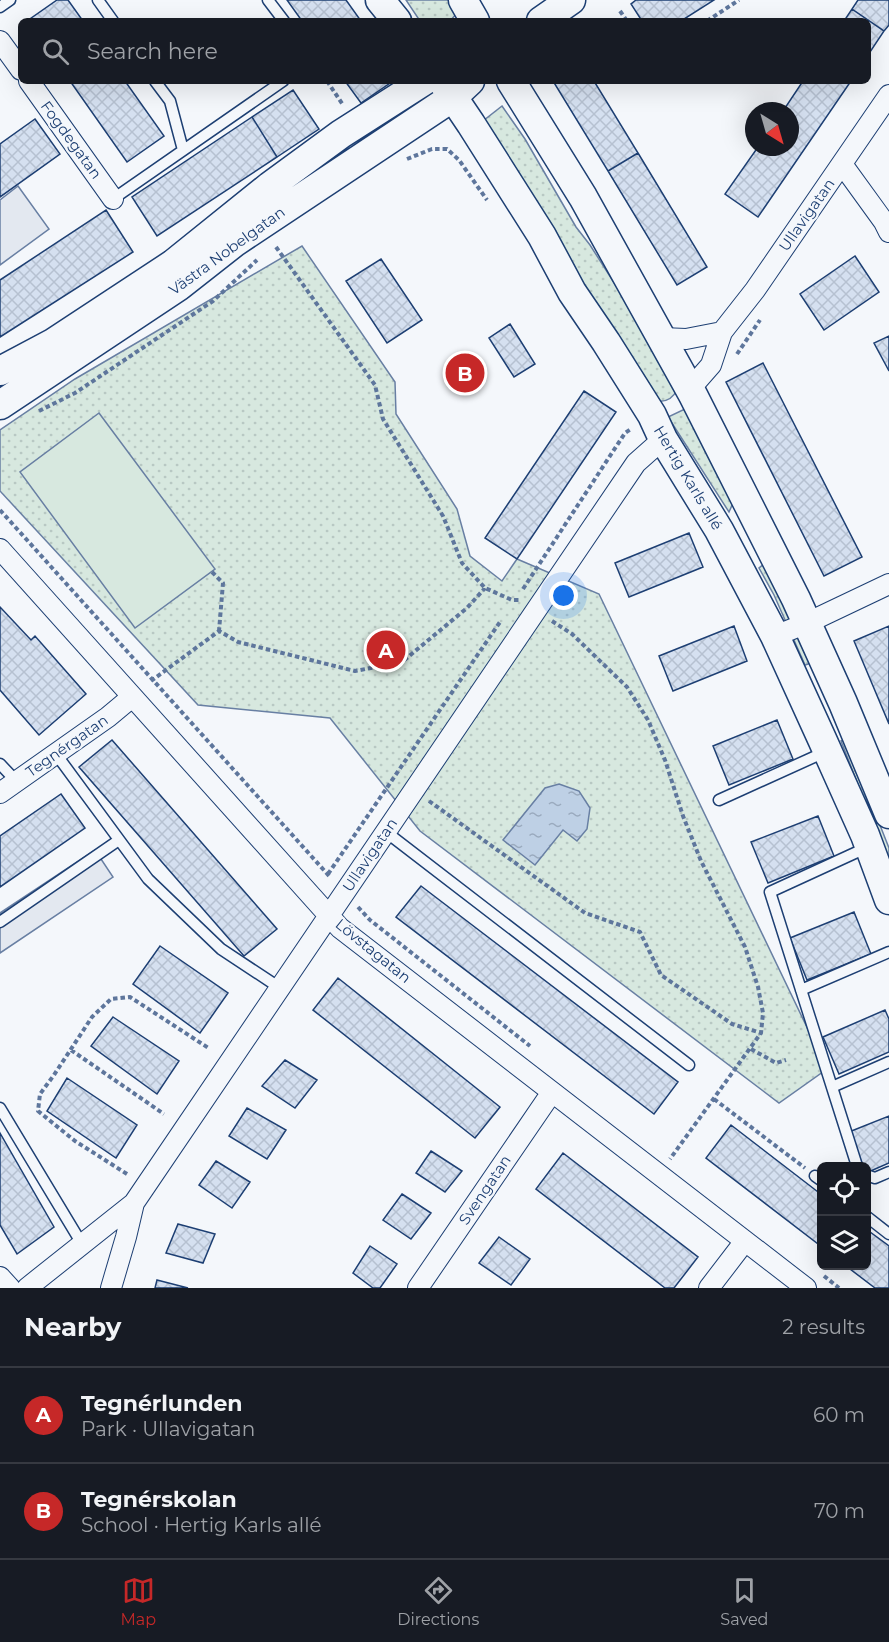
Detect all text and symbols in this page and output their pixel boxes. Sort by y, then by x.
search box [18,18,871,84]
icon: search [39,35,72,68]
text: Search here [87,38,218,65]
street label: Fogdegatan [37,97,106,183]
north arrow [745,102,799,156]
street label: Ullavigatan [775,175,839,255]
street label: Västra Nobelgatan [165,202,288,299]
pin: B [446,350,484,395]
street label: Hertig Karls allé [650,422,727,533]
your location [549,581,578,610]
pin: A [366,628,406,672]
street label: Tegnérgatan [22,710,112,781]
street label: Ullavigatan [338,814,401,895]
street label: Lövstagatan [332,914,415,987]
street label: Svengatan [454,1151,515,1228]
map controls [817,1162,871,1270]
button: locate [817,1162,871,1216]
button: layers [817,1216,871,1270]
text: Nearby [24,1311,121,1343]
text: 2 results [782,1315,865,1339]
text: Tegnérlunden [81,1390,243,1417]
text: A [36,1403,51,1427]
text: 60 m [813,1403,865,1427]
text: Park · Ullavigatan [81,1417,255,1441]
text: Tegnérskolan [81,1486,237,1513]
text: B [36,1499,51,1523]
text: 70 m [814,1499,865,1523]
text: School · Hertig Karls allé [81,1513,322,1537]
tab: Map [121,1574,156,1629]
tab: Directions [397,1574,479,1629]
tab: Saved [720,1574,768,1629]

